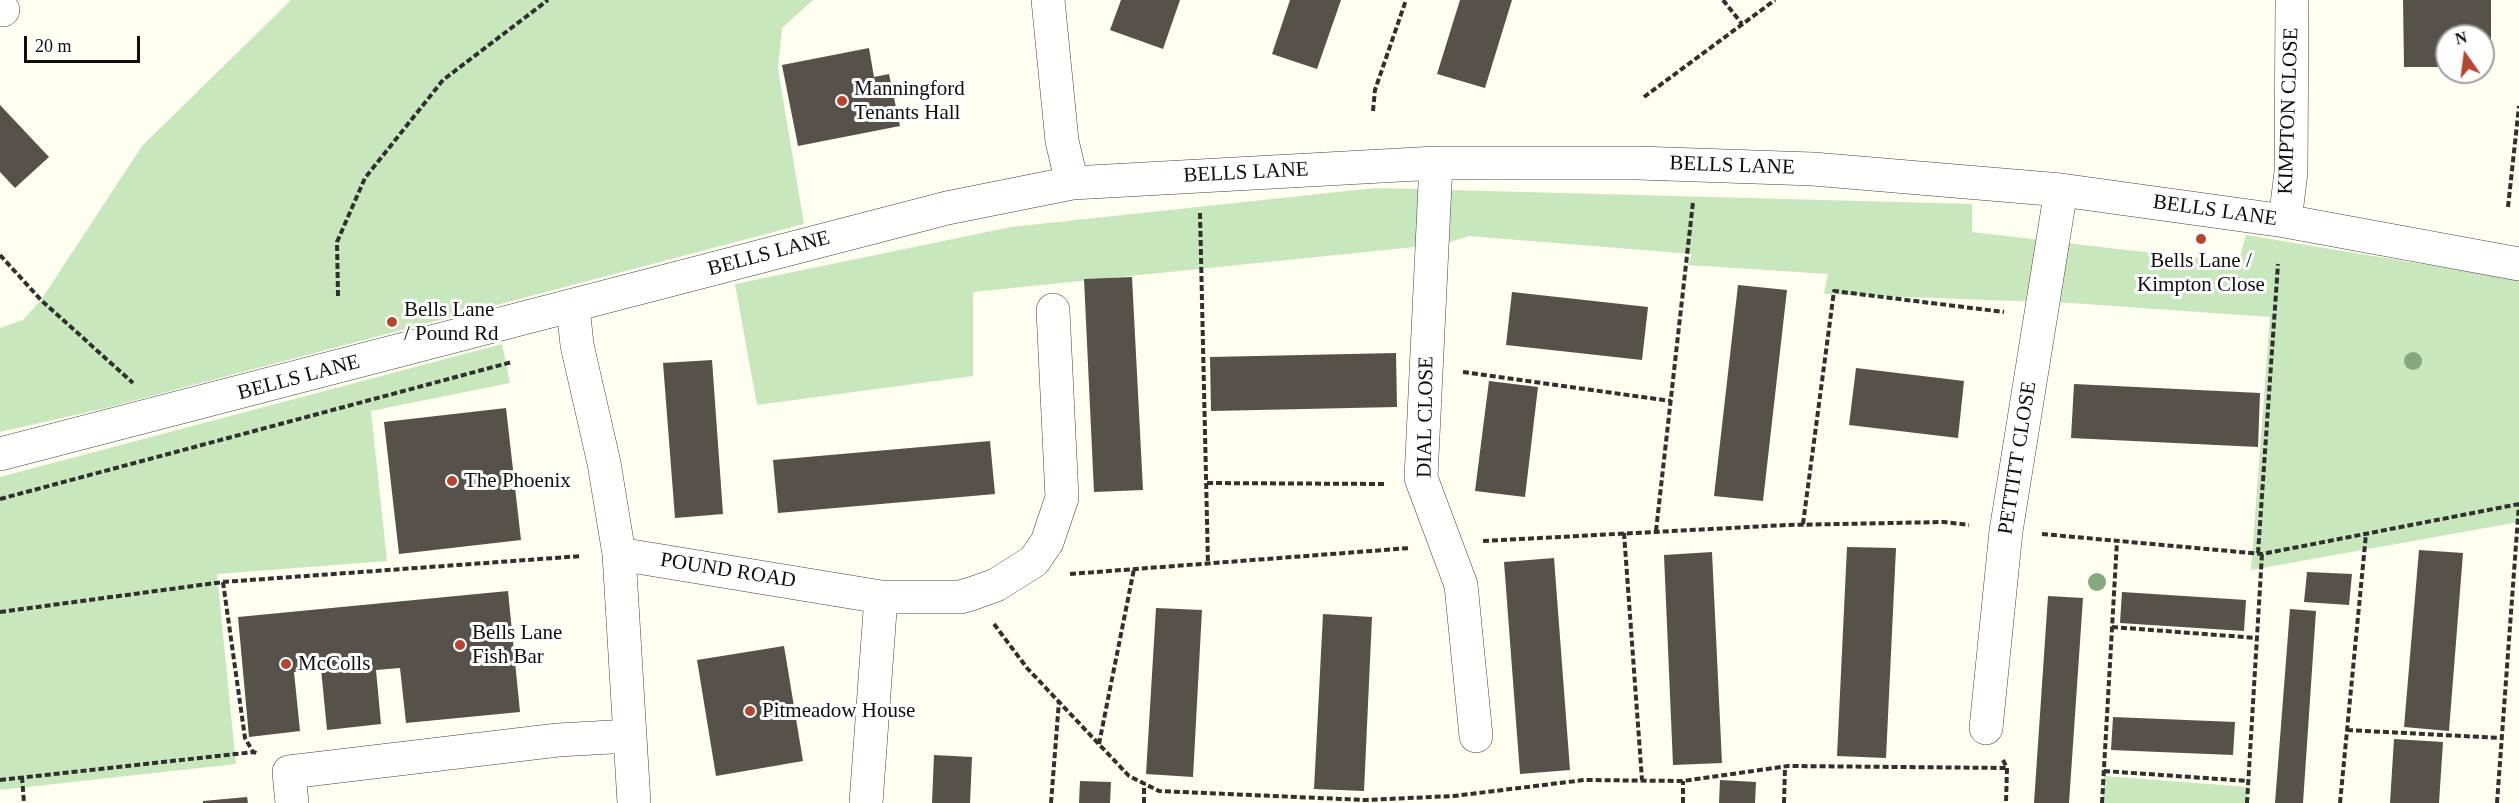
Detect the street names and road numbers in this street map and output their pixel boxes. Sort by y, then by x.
street label: KIMPTON CLOSE [2273,27,2305,195]
street label: BELLS LANE [1669,151,1795,181]
street label: BELLS LANE [1183,157,1309,189]
street label: BELLS LANE [2151,190,2279,232]
street label: BELLS LANE [705,226,833,282]
street label: BELLS LANE [235,350,363,406]
street label: DIAL CLOSE [1412,356,1440,478]
street label: PETTITT CLOSE [1993,380,2043,536]
street label: POUND ROAD [658,548,798,594]

